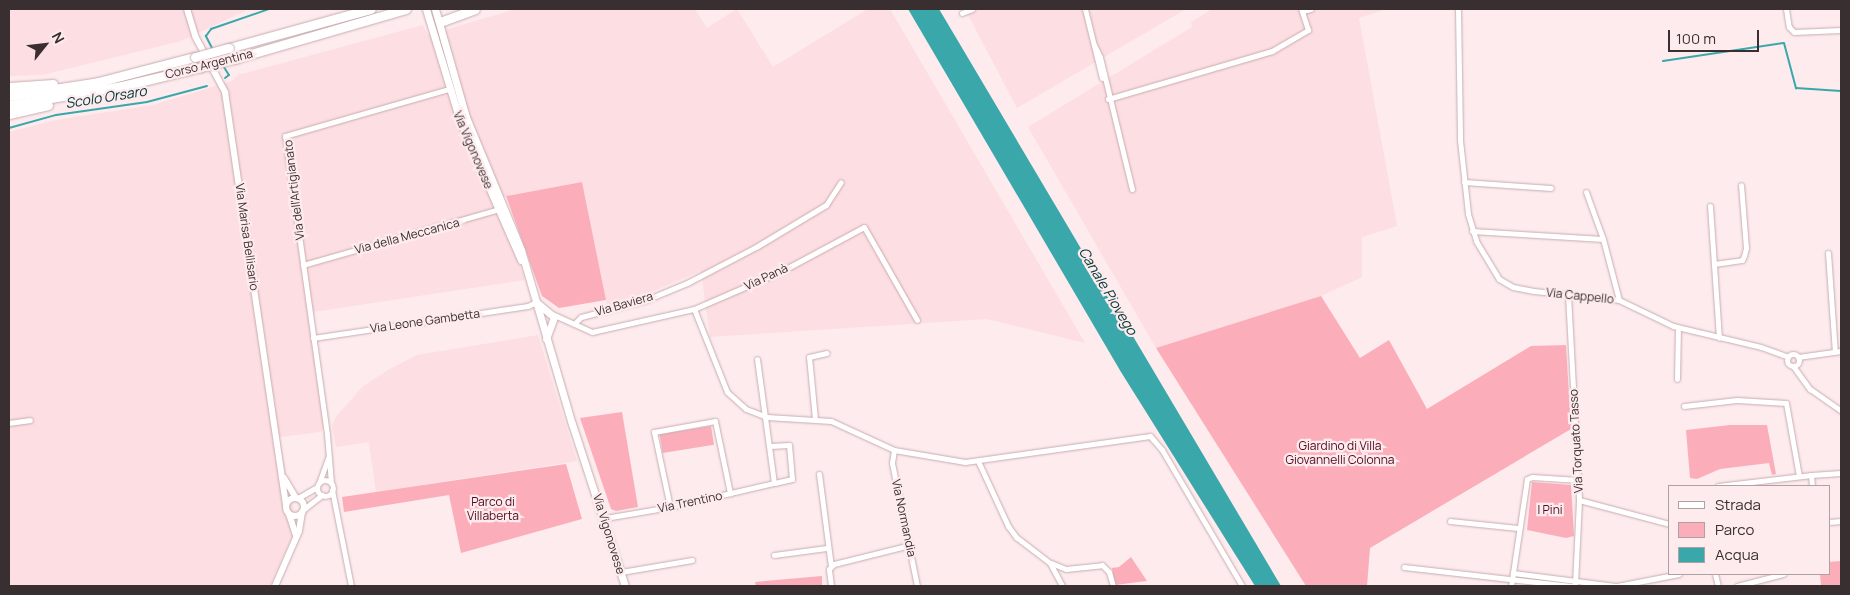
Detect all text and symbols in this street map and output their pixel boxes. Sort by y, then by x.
north arrow [20,20,70,70]
scale bar [1670,20,1761,52]
text: N [48,28,69,46]
text: 100 m [1676,28,1716,49]
street label: Corso Argentina [164,46,254,82]
water label: Scolo Orsaro [64,82,148,112]
street label: Via Vigonovese [450,109,496,191]
street label: Via dell'Artigianato [281,139,307,241]
street label: Via Marisa Bellisario [232,182,262,292]
street label: Via della Meccanica [353,215,461,257]
water label: Canale Piovego [1075,244,1141,338]
street label: Via Panà [742,261,790,293]
street label: Via Cappello [1545,285,1615,307]
street label: Via Baviera [594,289,654,319]
street label: Via Leone Gambetta [369,306,481,336]
street label: Via Torquato Tasso [1566,389,1586,493]
park label: Giardino di Villa Giovannelli Colonna [1285,439,1395,467]
street label: Via Normandia [889,478,919,558]
legend [1668,485,1830,575]
street label: Via Trentino [657,488,723,516]
street label: Via Vigonovese [590,492,628,576]
text: Strada [1715,494,1761,515]
park label: Parco di Villaberta [467,495,519,523]
park label: I Pini [1537,503,1563,517]
text: Parco [1715,519,1754,540]
text: Acqua [1715,544,1759,565]

